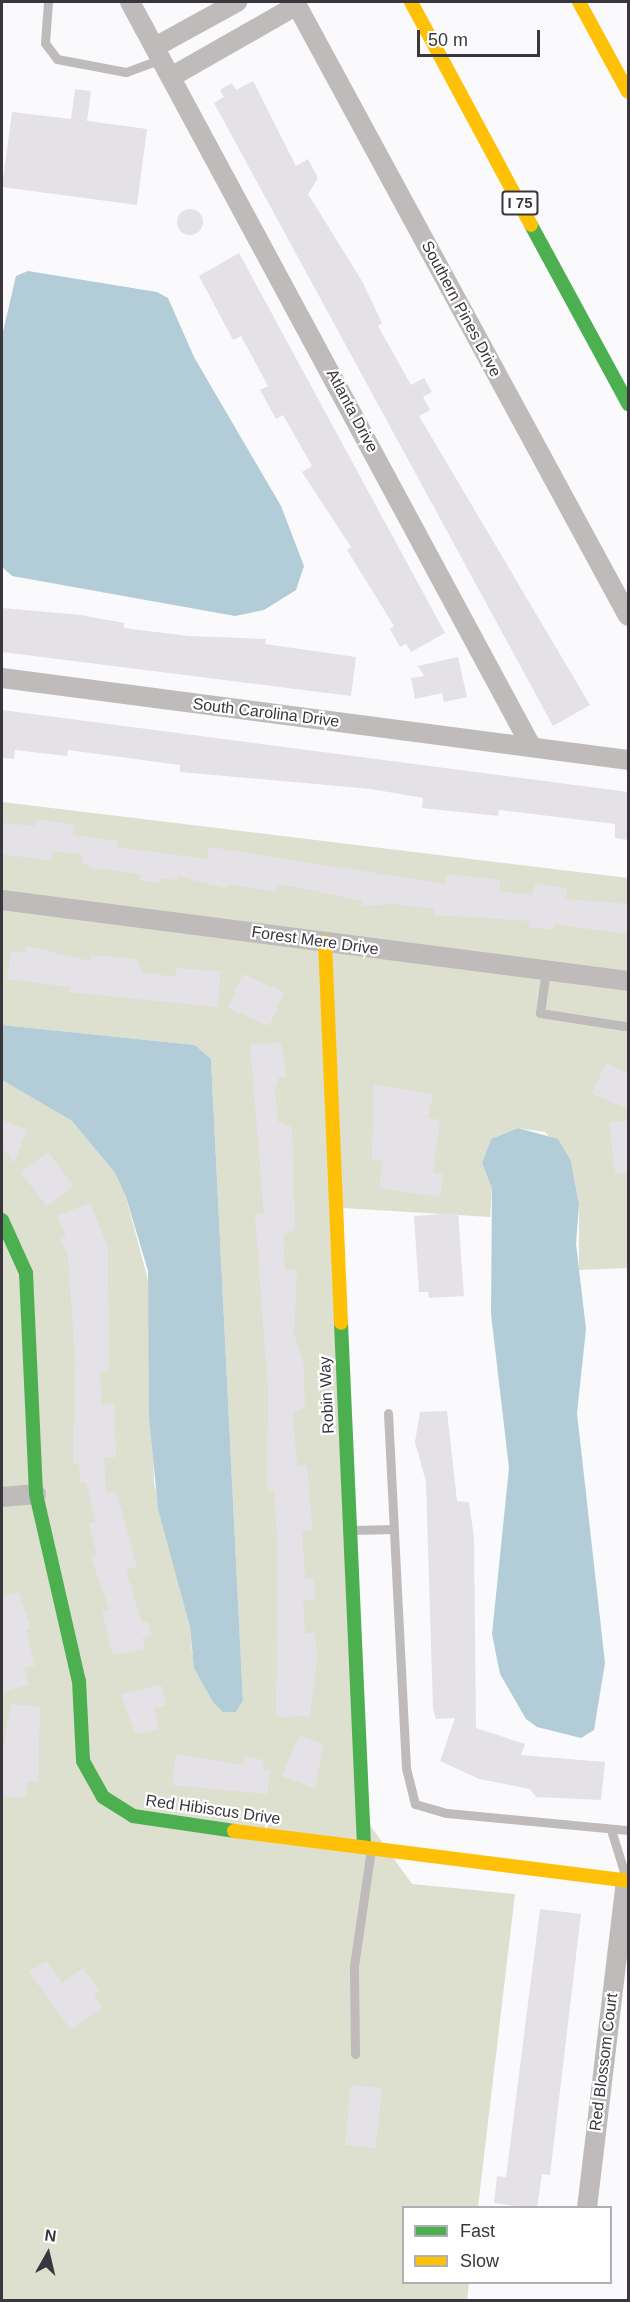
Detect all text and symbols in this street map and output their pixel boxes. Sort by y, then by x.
scale bar [420,18,543,56]
text: 50 m [428,30,468,50]
road number: I 75 [500,191,540,215]
street label: Southern Pines Drive [417,238,505,380]
street label: Atlanta Drive [322,366,382,456]
street label: South Carolina Drive [192,694,340,732]
street label: Forest Mere Drive [250,923,380,959]
street label: Robin Way [315,1356,339,1434]
street label: Red Hibiscus Drive [144,1791,282,1829]
street label: Red Blossom Court [586,1992,622,2132]
legend [402,2206,612,2284]
text: Fast [460,2221,495,2241]
north arrow [18,2224,78,2284]
text: N [44,2226,57,2245]
text: Slow [460,2251,499,2271]

